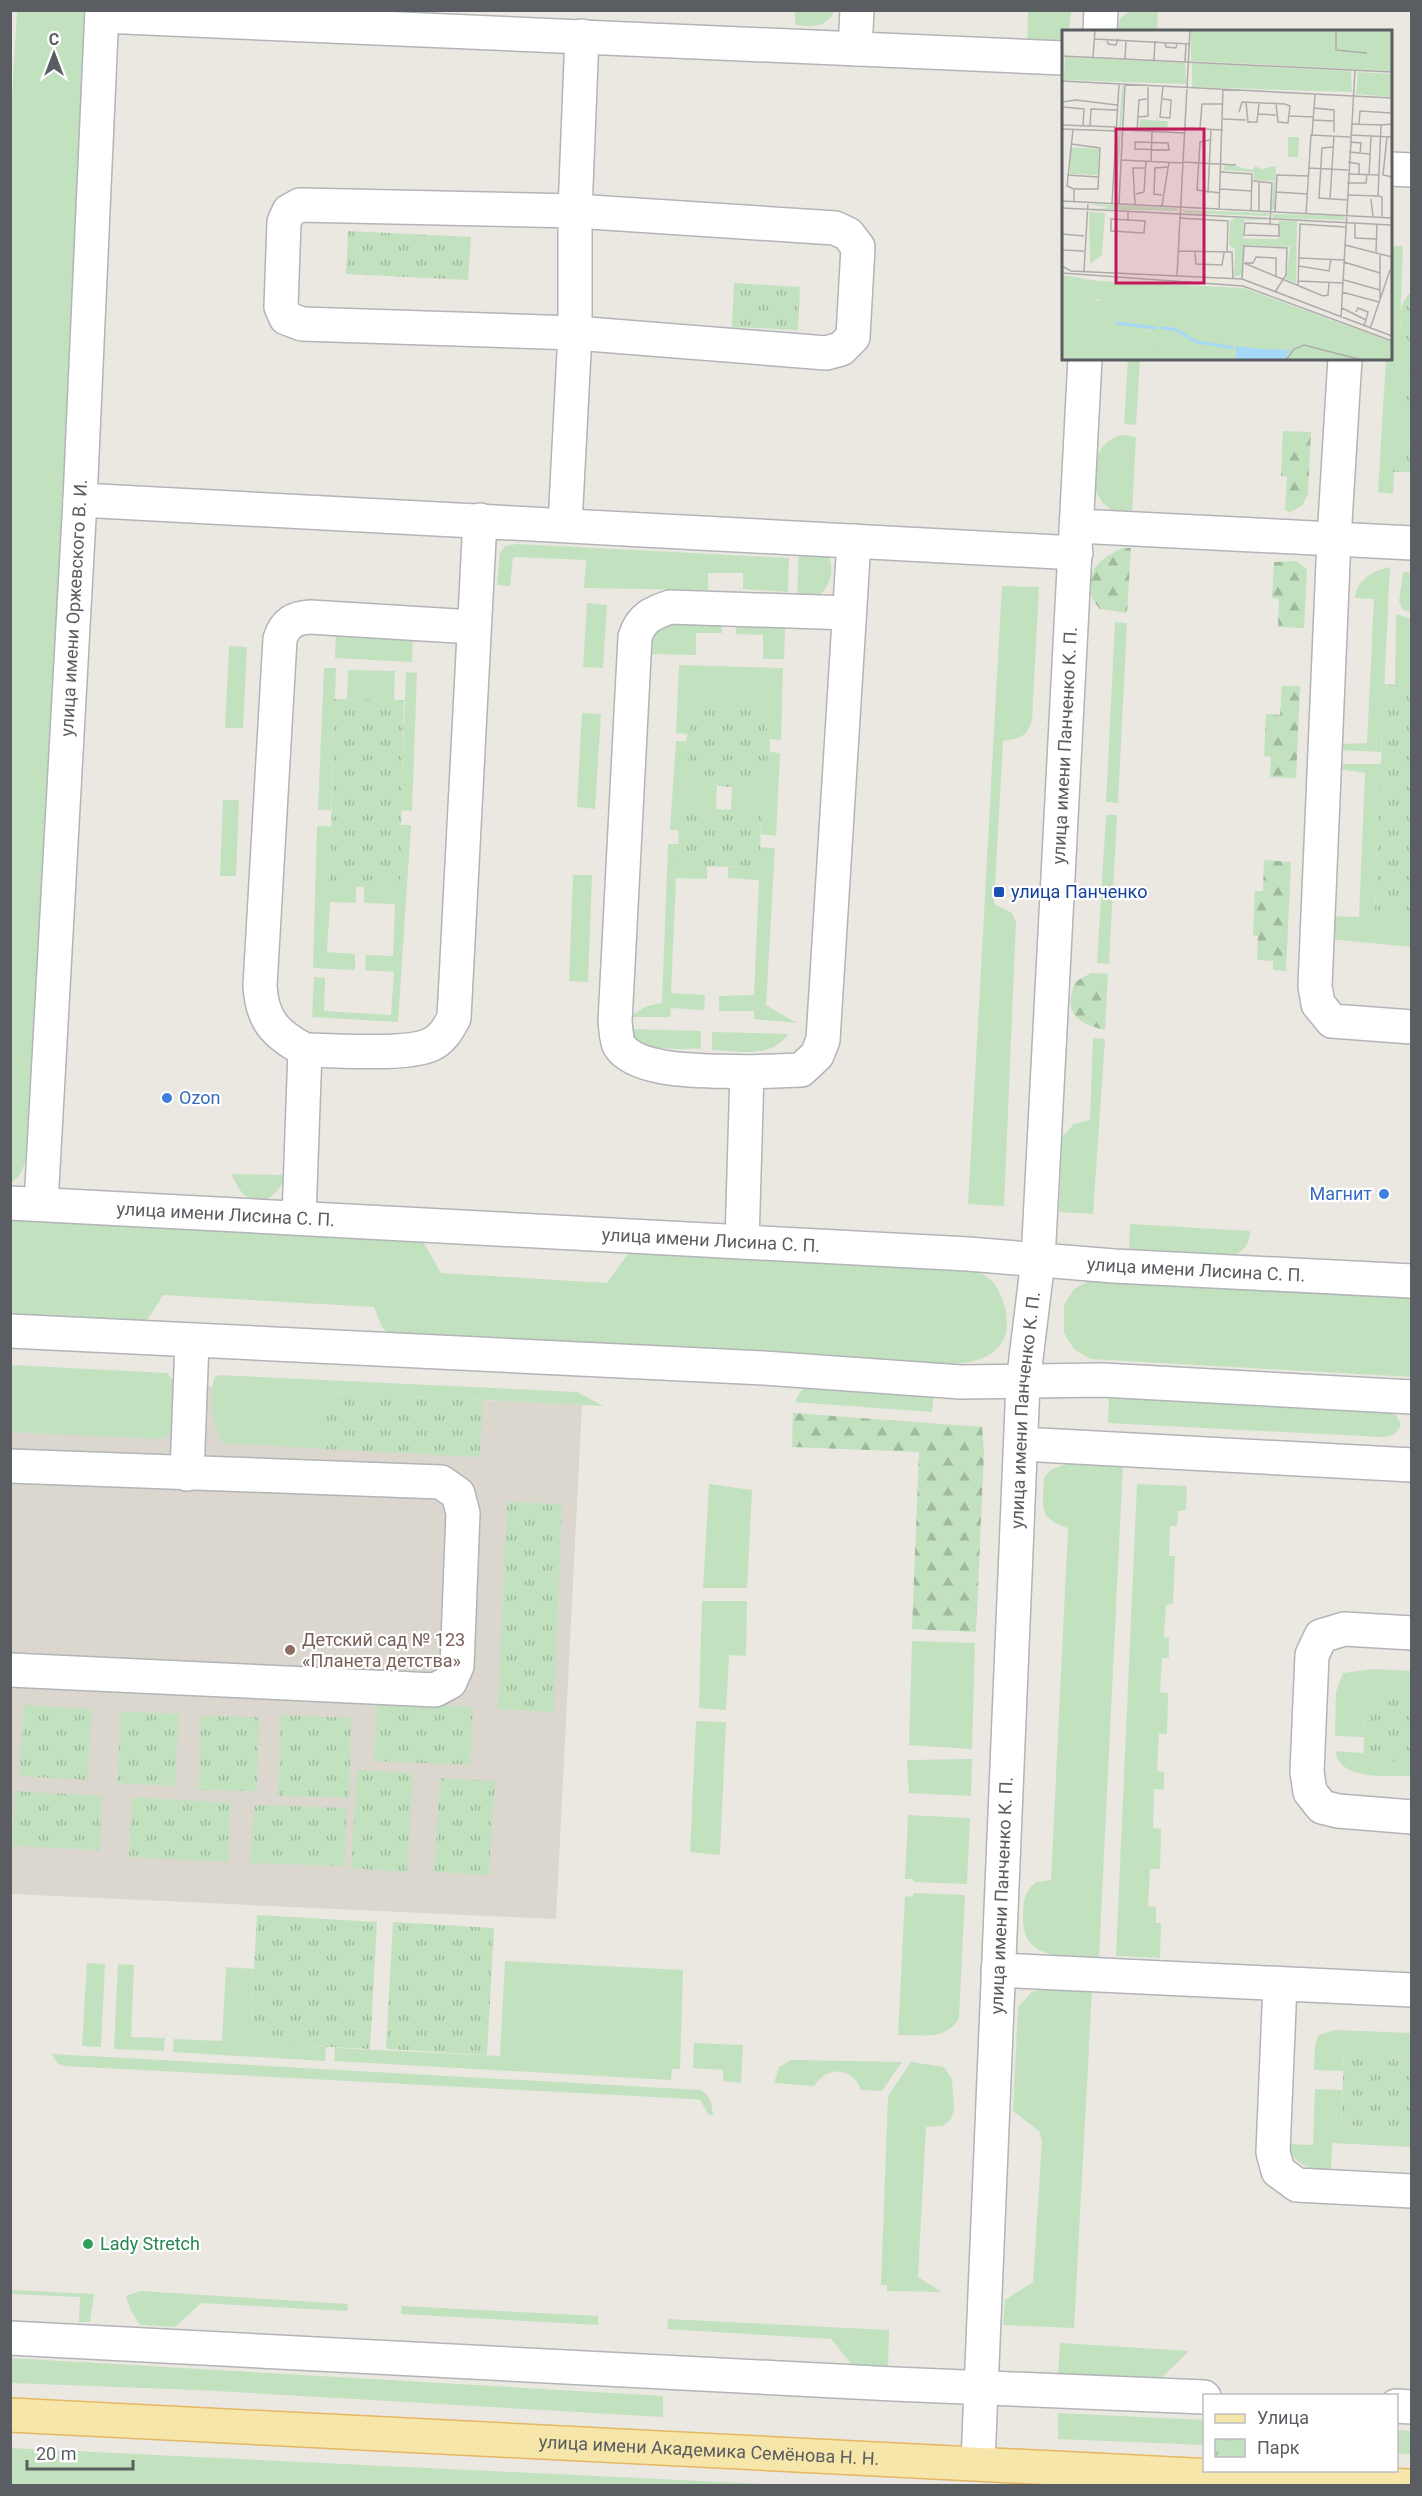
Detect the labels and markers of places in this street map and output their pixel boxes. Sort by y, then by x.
place label: улица Панченко [1011,881,1147,902]
marker: улица Панченко [992,885,1006,899]
place label: Ozon [179,1087,220,1108]
marker: Ozon [160,1091,174,1105]
place label: Магнит [1310,1183,1372,1204]
marker: Магнит [1377,1187,1391,1201]
place label: Детский сад № 123 «Планета детства» [302,1629,465,1671]
marker: Детский сад № 123 «Планета детства» [283,1643,297,1657]
place label: Lady Stretch [100,2233,200,2254]
marker: Lady Stretch [81,2237,95,2251]

